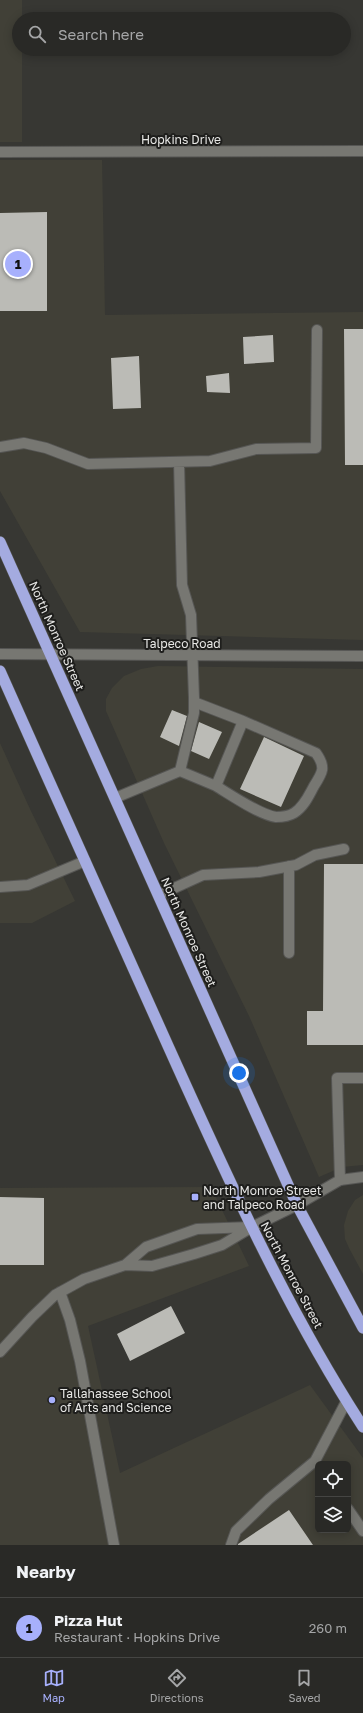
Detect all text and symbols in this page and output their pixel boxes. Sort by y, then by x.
search box [12,12,351,56]
icon: search [26,23,48,45]
text: Search here [58,25,144,43]
street label: Hopkins Drive [141,132,221,147]
pin: 1 [5,249,31,279]
street label: North Monroe Street [26,579,88,693]
street label: Talpeco Road [143,636,221,651]
street label: North Monroe Street [158,875,220,989]
your location [229,1063,249,1083]
place label: North Monroe Street and Talpeco Road [203,1183,322,1212]
marker: North Monroe Street and Talpeco Road [190,1192,200,1202]
street label: North Monroe Street [258,1219,327,1331]
place label: Tallahassee School of Arts and Science [60,1386,171,1415]
marker: Tallahassee School of Arts and Science [47,1395,57,1405]
map controls [315,1461,351,1533]
button: locate [315,1461,351,1497]
button: layers [315,1497,351,1533]
text: Nearby [16,1561,76,1582]
text: Pizza Hut [54,1611,122,1629]
text: 1 [26,1620,32,1636]
text: 260 m [309,1620,347,1636]
text: Restaurant · Hopkins Drive [54,1629,220,1645]
tab: Map [42,1667,65,1704]
tab: Directions [150,1667,204,1704]
tab: Saved [288,1667,321,1704]

